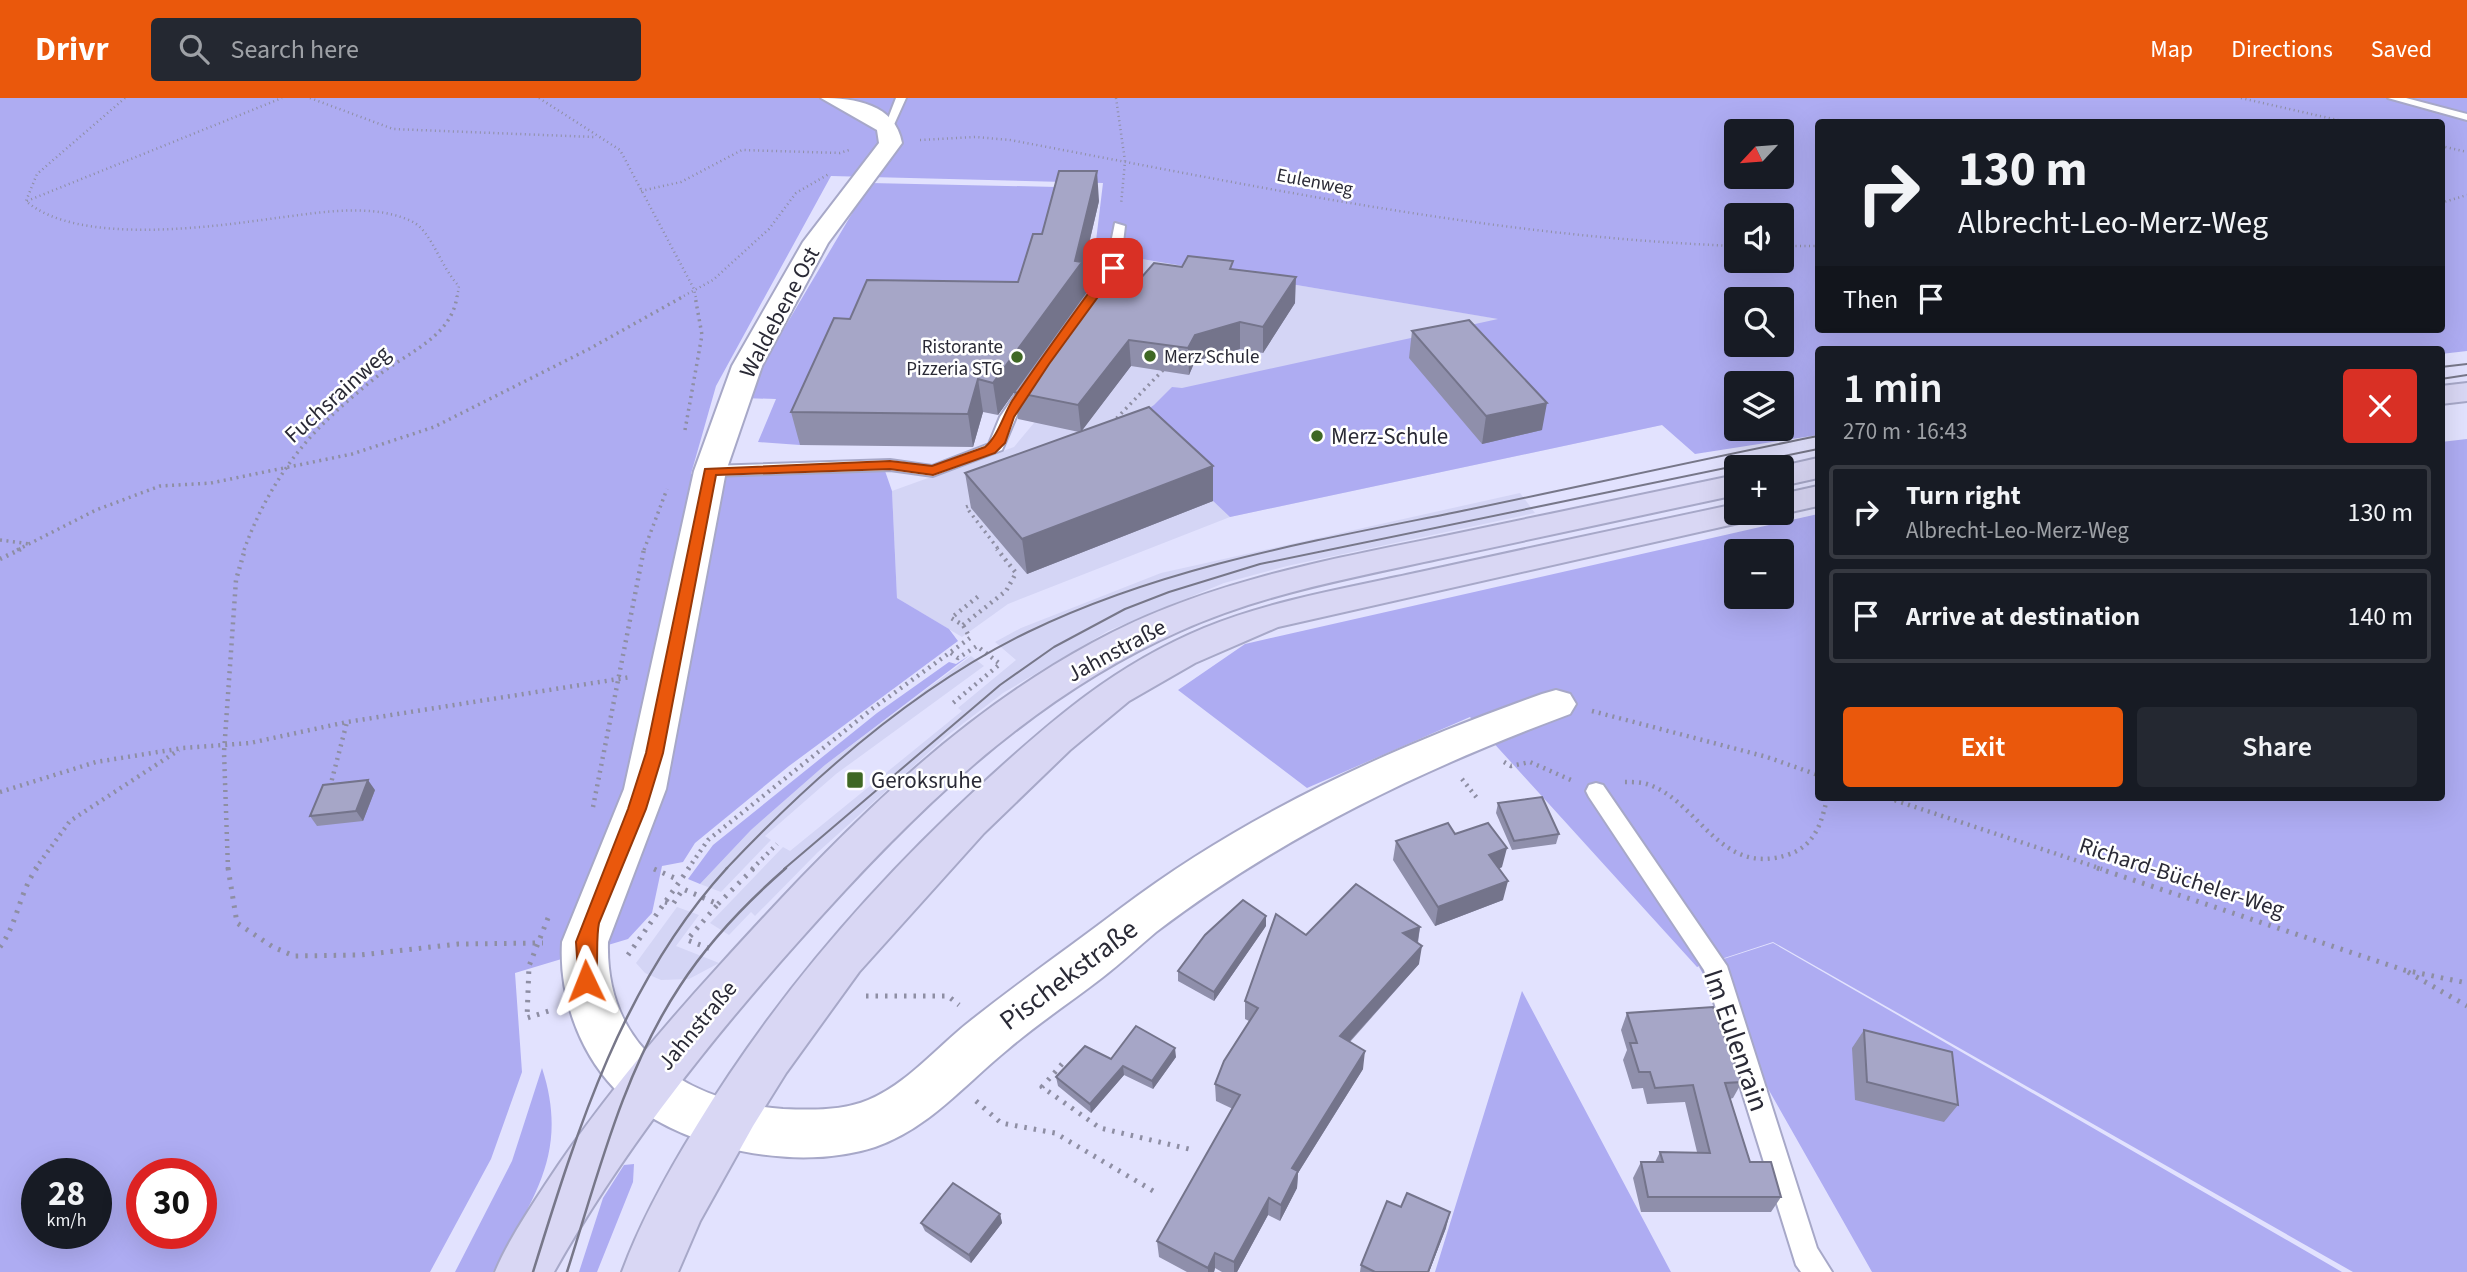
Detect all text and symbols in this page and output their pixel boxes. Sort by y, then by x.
search box [151,18,641,81]
text: Drivr [35,26,109,73]
icon: search [175,30,213,68]
text: Search here [231,31,359,68]
text: Map [2150,32,2193,67]
text: Directions [2231,32,2333,67]
text: Saved [2371,32,2432,67]
north arrow [1724,119,1794,189]
map controls [1724,119,1794,609]
text: 130 m [1958,135,2087,205]
icon: right [1843,147,1934,238]
street label: Eulenweg [1274,162,1356,203]
text: Albrecht-Leo-Merz-Weg [1958,200,2268,246]
button: sound [1724,203,1794,273]
pin [1083,238,1143,298]
street label: Waldebene Ost [731,241,828,384]
icon: arrive [1094,249,1132,287]
icon: arrive [1912,280,1950,318]
text: Then [1843,281,1898,318]
button: search [1724,287,1794,357]
place label: Ristorante Pizzeria STG [906,334,1003,383]
street label: Fuchsrainweg [277,337,398,451]
place label: Merz Schule [1164,344,1259,371]
marker: Merz Schule [1142,348,1158,364]
marker: Ristorante Pizzeria STG [1009,349,1025,365]
text: 1 min [1843,359,1943,419]
button: close [2343,369,2417,443]
button: layers [1724,371,1794,441]
text: 270 m · 16:43 [1843,415,1967,448]
place label: Merz-Schule [1331,420,1448,453]
marker: Merz-Schule [1309,428,1325,444]
button: + [1724,455,1794,525]
text: Turn right [1906,477,2021,514]
icon: right [1847,493,1885,531]
text: 130 m [2347,494,2413,531]
text: Albrecht-Leo-Merz-Weg [1906,514,2129,547]
button: − [1724,539,1794,609]
icon: arrive [1847,597,1885,635]
text: Arrive at destination [1906,598,2140,635]
text: 140 m [2347,598,2413,635]
street label: Jahnstraße [1061,610,1172,690]
button: Exit [1843,707,2123,787]
button: Share [2137,707,2417,787]
place label: Geroksruhe [871,764,982,797]
marker: Geroksruhe [845,770,865,790]
street label: Richard-Bücheler-Weg [2075,829,2289,926]
street label: Pischekstraße [991,909,1146,1040]
position arrow [549,944,623,1018]
street label: Im Eulenrain [1693,964,1779,1117]
street label: Jahnstraße [650,973,745,1077]
speed limit sign: 30 [126,1158,217,1249]
text: 28 [48,1169,85,1219]
text: km/h [47,1208,86,1233]

